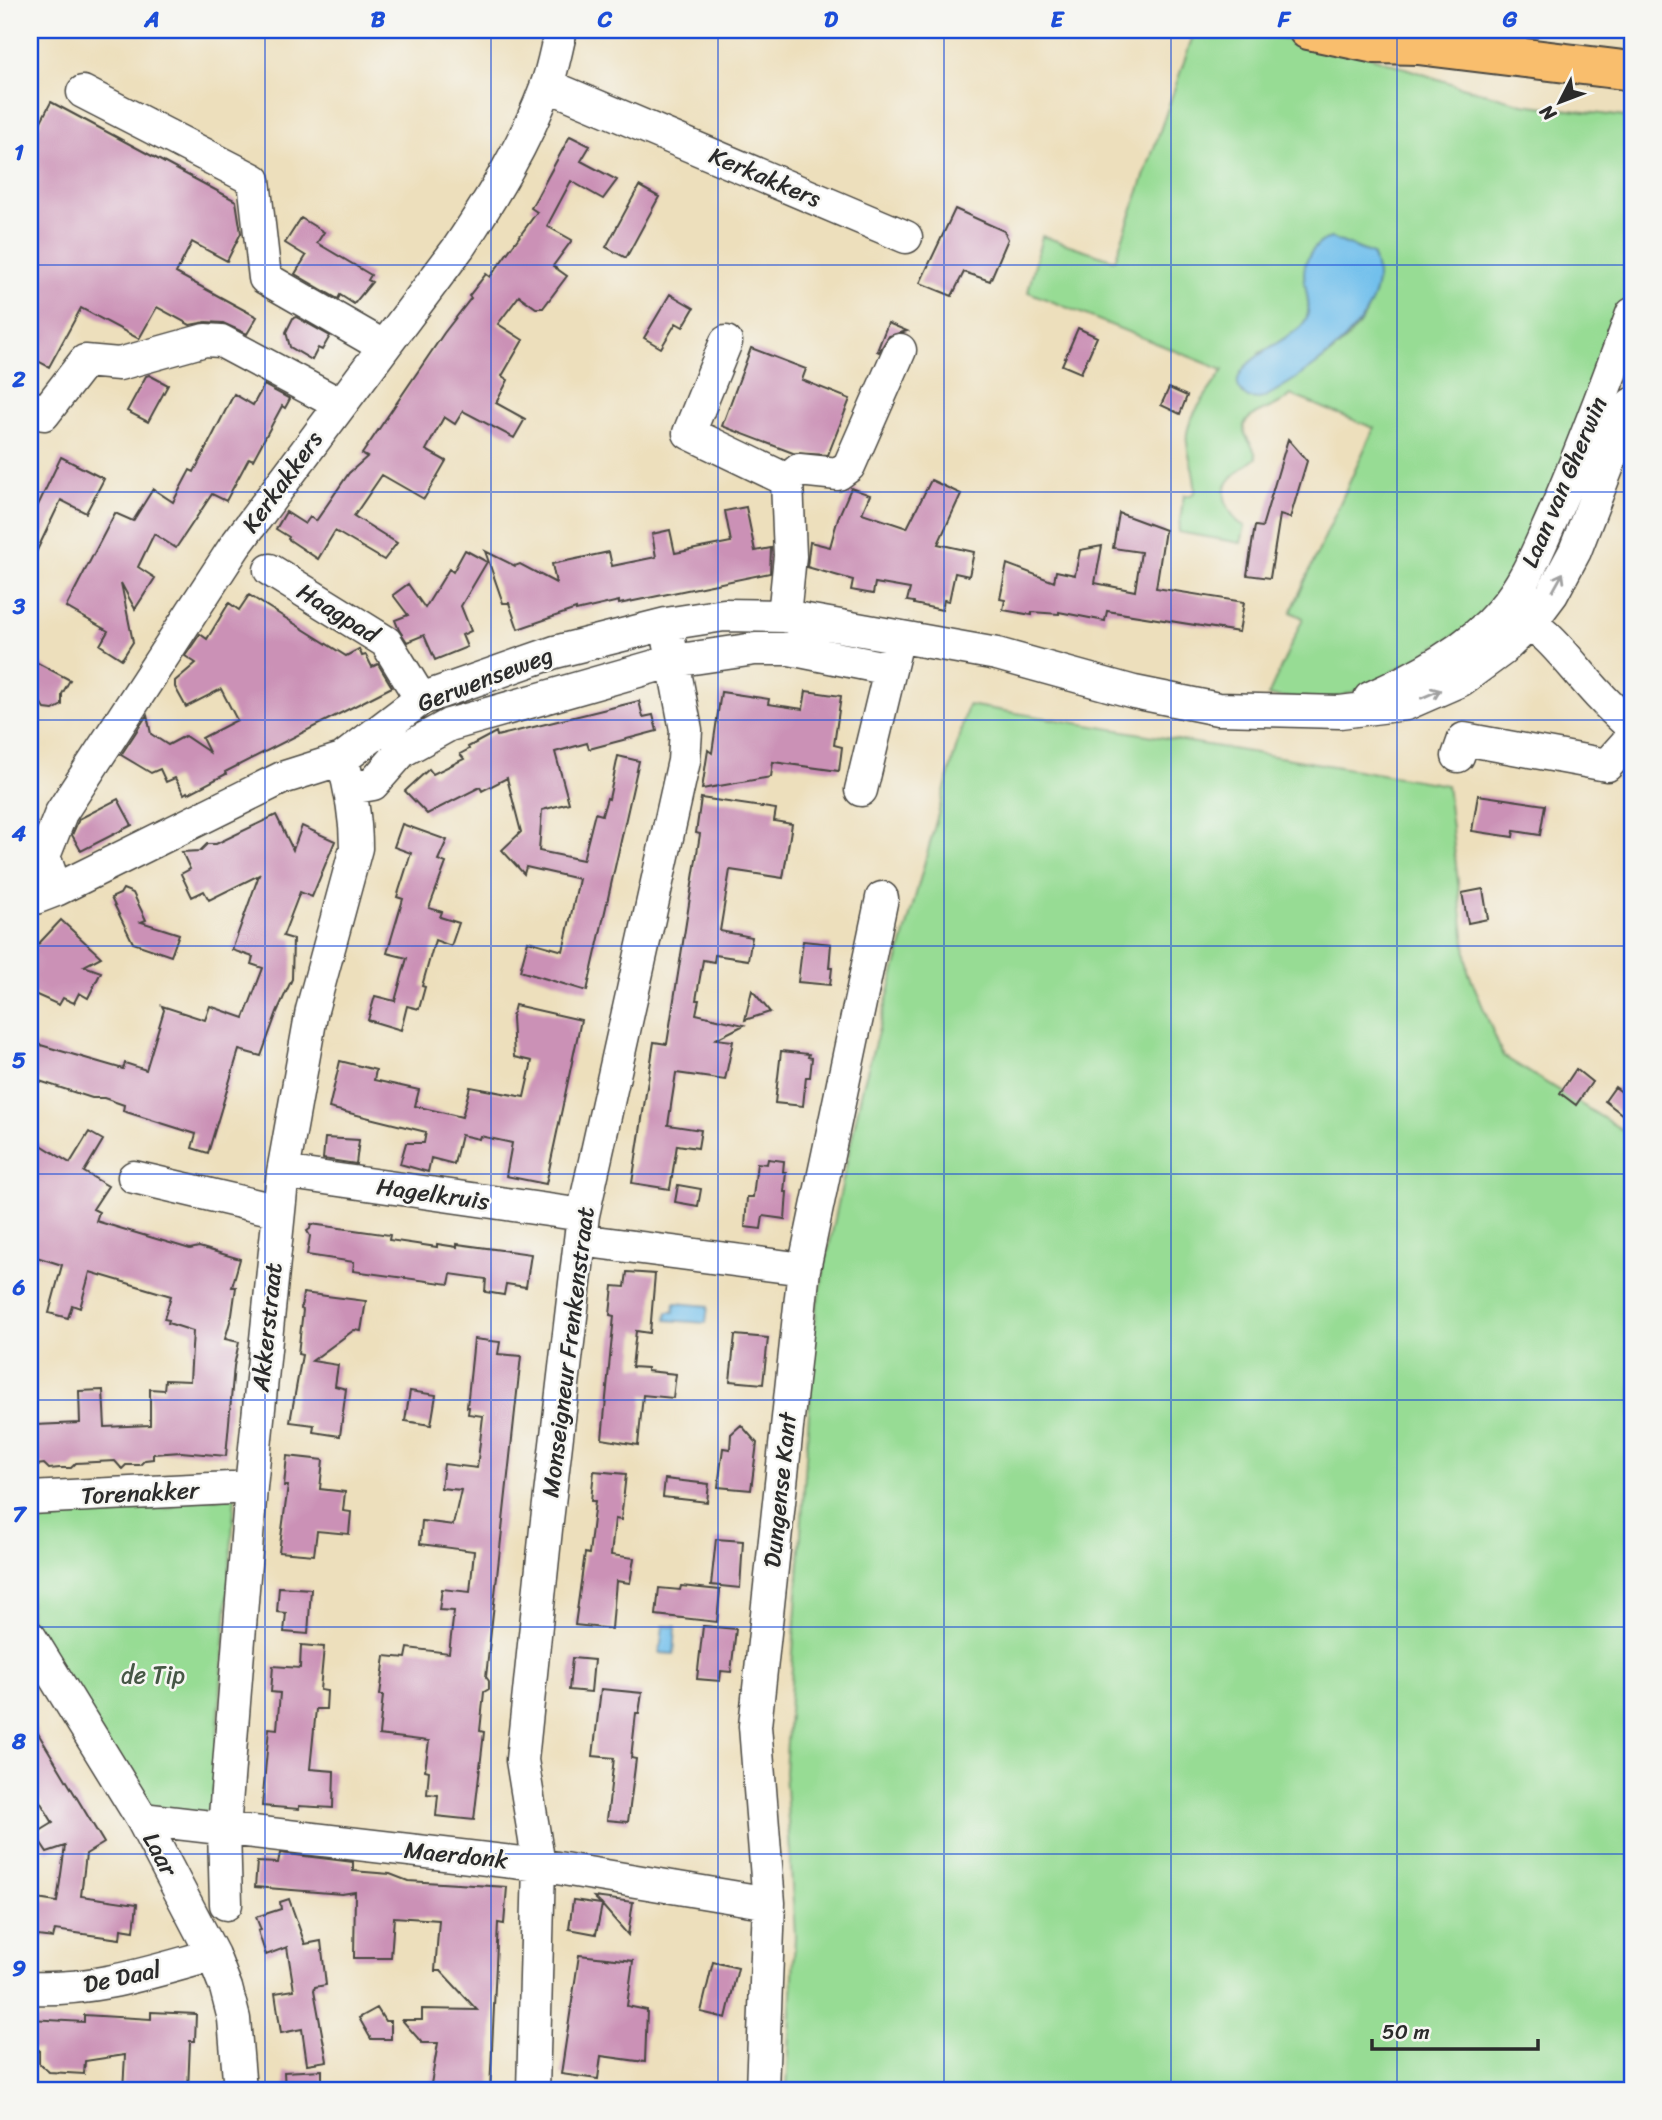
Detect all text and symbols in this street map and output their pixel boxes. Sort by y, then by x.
text: A [143,0,160,40]
text: B [371,0,386,40]
text: C [597,0,613,40]
text: D [824,0,839,40]
text: E [1051,0,1066,40]
text: F [1277,0,1292,40]
text: G [1502,0,1518,40]
north arrow [1526,66,1596,136]
text: N [1531,96,1565,130]
text: 1 [14,132,24,173]
street label: Kerkakkers [702,135,828,220]
text: 2 [11,359,26,400]
street label: Laan van Gherwin [1509,390,1619,574]
street label: Kerkakkers [230,422,334,542]
street label: Haagpad [288,571,389,656]
one-way arrow [1551,573,1565,593]
text: 3 [12,586,26,627]
street label: Gerwenseweg [411,634,559,724]
one-way arrow [1419,687,1441,700]
text: 4 [11,813,27,854]
text: 5 [12,1040,26,1081]
street label: Hagelkruis [374,1165,492,1223]
street label: Monseigneur Frenkenstraat [529,1204,607,1500]
street label: Akkerstraat [239,1260,295,1395]
text: 6 [11,1267,26,1308]
street label: Dungense Kant [751,1409,809,1570]
street label: Torenakker [80,1469,202,1517]
text: 7 [12,1494,27,1535]
park label: de Tip [121,1654,185,1696]
text: 8 [11,1721,26,1762]
street label: Laar [131,1824,190,1886]
street label: Maerdonk [402,1829,510,1881]
text: 9 [12,1948,26,1989]
street label: De Daal [79,1948,166,2006]
scale bar [1372,2008,1538,2052]
text: 50 m [1382,2013,1430,2051]

